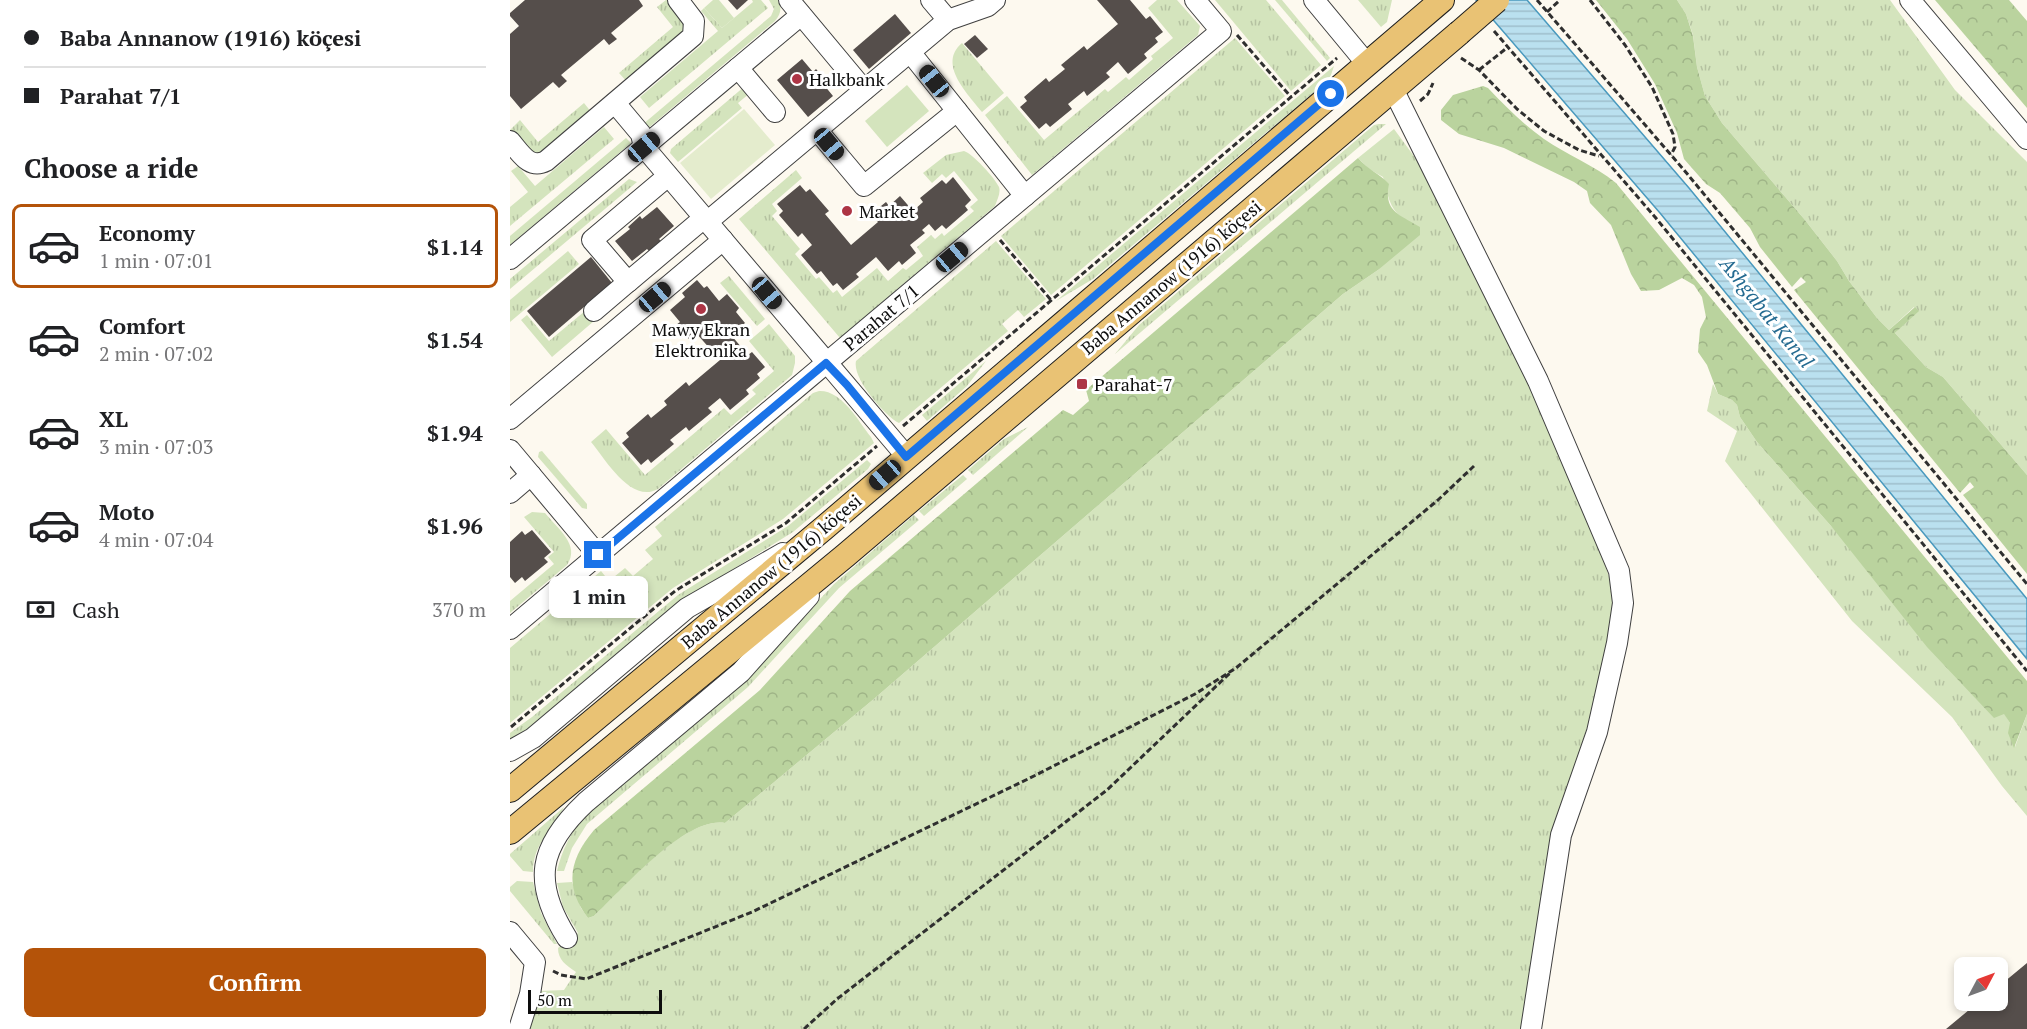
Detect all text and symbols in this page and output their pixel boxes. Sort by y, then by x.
text: Baba Annanow (1916) köçesi [60,23,361,52]
car [916,61,952,101]
place label: Halkbank [809,67,885,91]
marker: Halkbank [790,72,804,86]
route start [1317,80,1344,107]
text: Parahat 7/1 [60,81,181,110]
car [811,124,847,164]
car [624,129,664,165]
text: Choose a ride [24,150,199,186]
street label: Baba Annanow (1916) köçesi [1076,194,1266,360]
place label: Market [859,199,916,223]
marker: Market [840,204,854,218]
text: Economy [99,218,195,247]
icon: car [27,219,81,273]
text: $1.14 [427,232,483,261]
car [932,239,972,275]
text: 1 min · 07:01 [99,247,213,274]
water label: Ashgabat Kanal [1713,250,1821,374]
car [749,273,785,313]
street label: Parahat 7/1 [838,278,924,356]
car [635,279,675,315]
marker: Mawy Ekran Elektronika [694,302,708,316]
text: Comfort [99,311,185,340]
icon: car [27,312,81,366]
place label: Mawy Ekran Elektronika [652,317,750,362]
text: $1.54 [427,325,483,354]
text: 2 min · 07:02 [99,340,213,367]
place label: Parahat-7 [1094,372,1173,396]
marker: Parahat-7 [1075,377,1089,391]
text: XL [99,404,128,433]
icon: car [27,405,81,459]
text: $1.94 [427,418,483,447]
text: 3 min · 07:03 [99,433,213,460]
car [866,456,904,494]
street label: Baba Annanow (1916) köçesi [676,488,866,654]
text: Moto [99,497,154,526]
icon: car [27,498,81,552]
text: $1.96 [427,511,483,540]
text: 4 min · 07:04 [99,526,213,553]
route end [584,541,611,568]
callout: 1 min [548,576,648,618]
text: 1 min [571,583,626,610]
icon: cash [24,593,57,626]
text: Cash [72,595,120,624]
text: 370 m [432,596,486,623]
button: Confirm [24,948,486,1017]
north arrow [1954,957,2008,1011]
map controls [1954,957,2008,1011]
scale bar [528,987,662,1014]
text: 50 m [537,989,572,1011]

